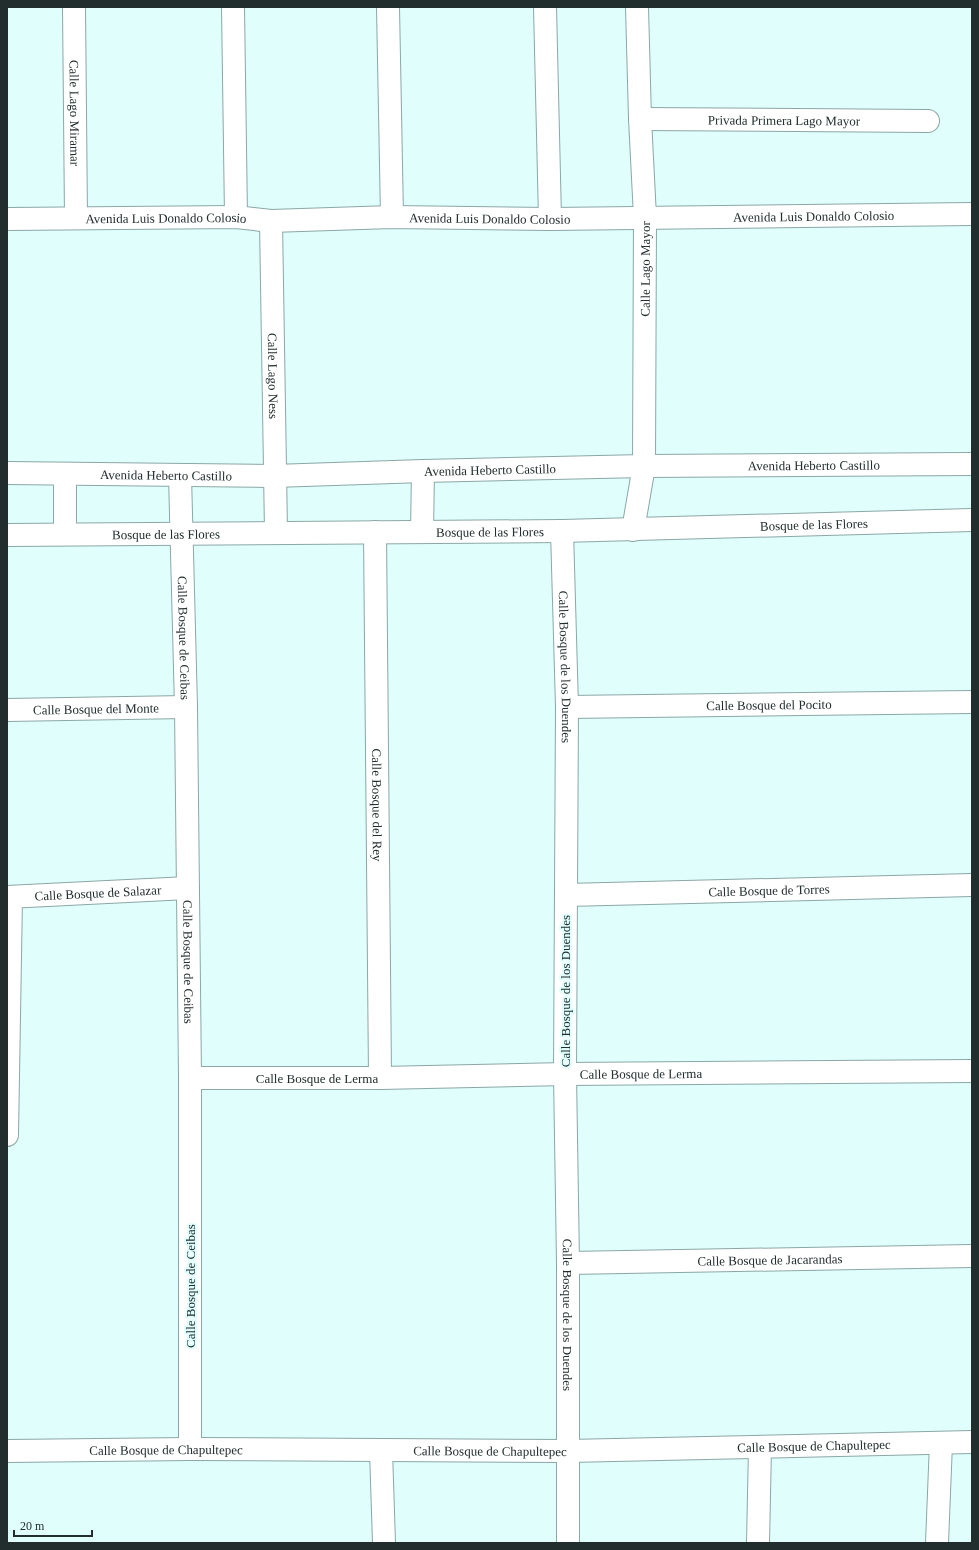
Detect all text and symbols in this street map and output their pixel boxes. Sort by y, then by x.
street label: Calle Lago Miramar [67,60,83,167]
street label: Privada Primera Lago Mayor [708,112,861,129]
street label: Avenida Luis Donaldo Colosio [733,208,894,225]
street label: Avenida Luis Donaldo Colosio [85,210,247,226]
street label: Avenida Luis Donaldo Colosio [409,210,570,227]
street label: Calle Lago Mayor [638,221,653,317]
street label: Calle Lago Ness [265,333,281,419]
street label: Avenida Heberto Castillo [748,458,880,473]
street label: Avenida Heberto Castillo [424,461,556,479]
street label: Avenida Heberto Castillo [100,467,232,484]
street label: Bosque de las Flores [760,516,868,534]
street label: Bosque de las Flores [436,524,544,540]
street label: Bosque de las Flores [112,526,220,542]
street label: Calle Bosque de Ceibas [175,576,193,700]
street label: Calle Bosque de los Duendes [556,591,574,743]
street label: Calle Bosque del Pocito [706,697,832,713]
street label: Calle Bosque del Monte [33,700,159,718]
street label: Calle Bosque del Rey [369,748,385,862]
street label: Calle Bosque de Salazar [34,882,162,904]
street label: Calle Bosque de Torres [708,882,830,899]
street label: Calle Bosque de Ceibas [180,900,196,1024]
street label: Calle Bosque de los Duendes [558,915,573,1067]
street label: Calle Bosque de Lerma [580,1066,702,1082]
street label: Calle Bosque de Lerma [256,1071,378,1086]
street label: Calle Bosque de Ceibas [183,1224,198,1348]
street label: Calle Bosque de los Duendes [560,1239,575,1391]
street label: Calle Bosque de Jacarandas [697,1251,843,1269]
street label: Calle Bosque de Chapultepec [737,1437,891,1455]
street label: Calle Bosque de Chapultepec [89,1442,243,1458]
street label: Calle Bosque de Chapultepec [413,1443,567,1459]
scale bar [14,1512,92,1538]
text: 20 m [20,1519,45,1533]

